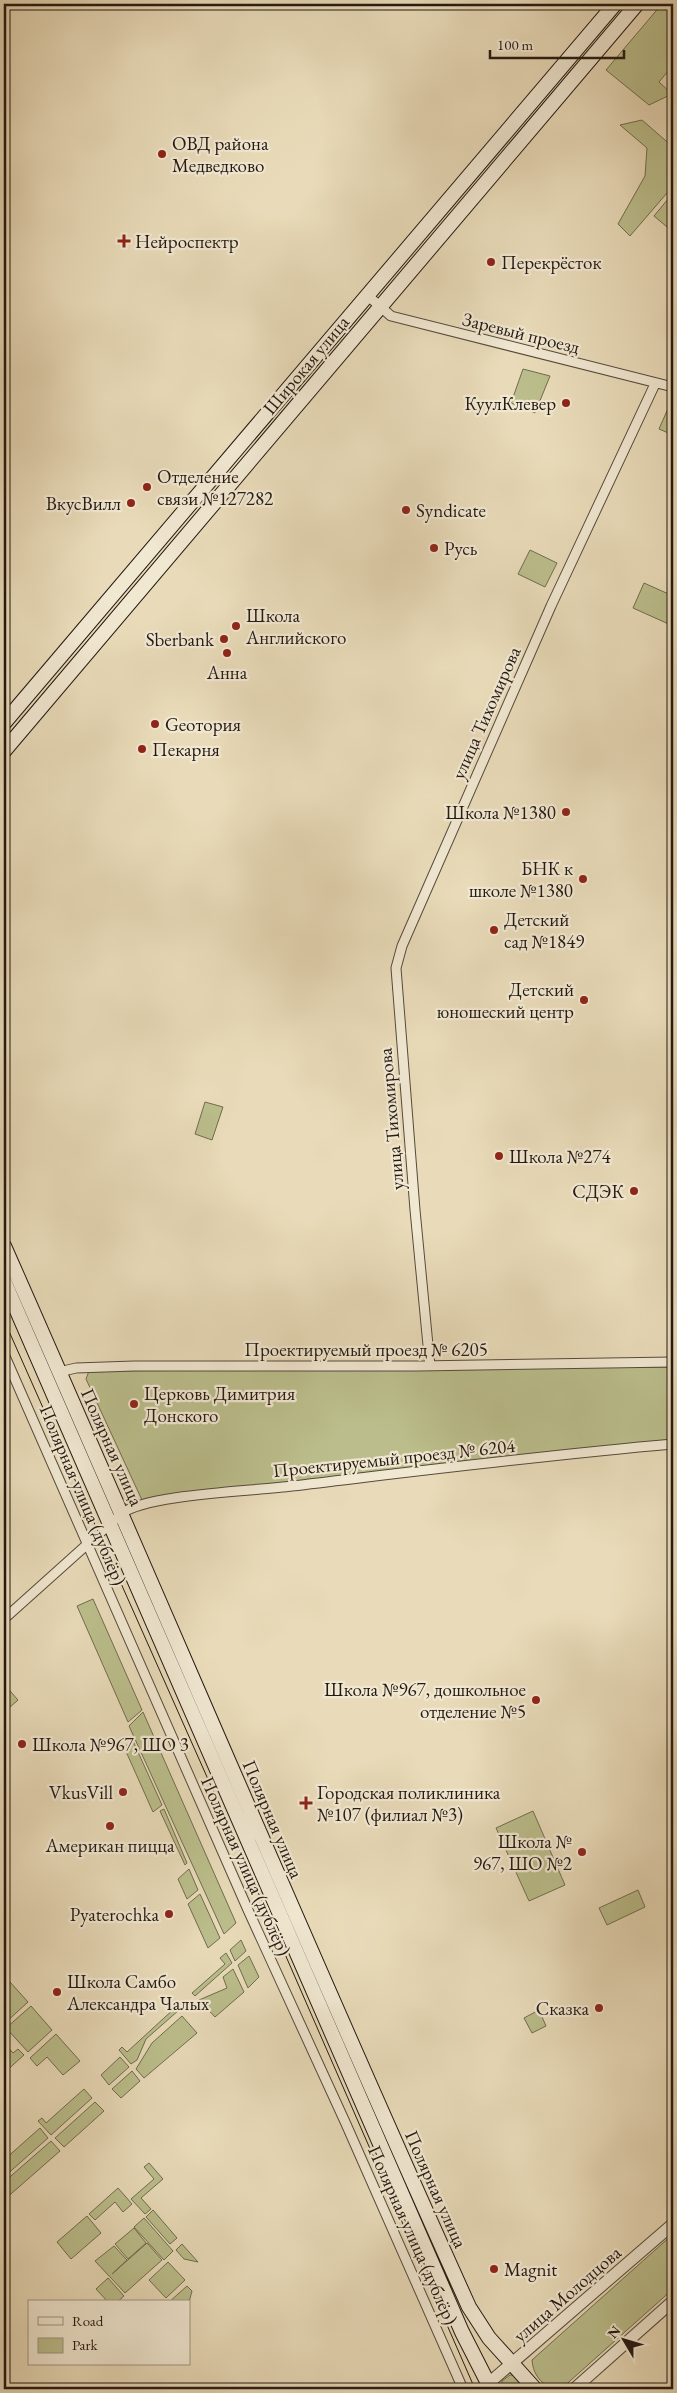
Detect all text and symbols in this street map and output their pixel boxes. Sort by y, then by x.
scale bar [490,28,623,60]
text: 100 m [497,35,534,54]
place label: ОВД района Медведково [172,131,269,178]
marker: ОВД района Медведково [156,148,168,160]
place label: Нейроcпектр [135,229,239,254]
marker: Нейроcпектр [117,234,131,248]
place label: Перекрёсток [501,250,602,275]
marker: Перекрёсток [485,256,497,268]
street label: Заревый проезд [460,306,583,360]
street label: Широкая улица [257,310,355,420]
place label: КуулКлевер [464,391,556,416]
marker: КуулКлевер [560,397,572,409]
place label: Отделение связи №127282 [157,464,273,511]
marker: Отделение связи №127282 [141,481,153,493]
place label: ВкусВилл [46,491,121,516]
marker: ВкусВилл [125,497,137,509]
place label: Syndicate [416,498,486,523]
marker: Syndicate [400,504,412,516]
place label: Русь [444,536,478,561]
marker: Русь [428,542,440,554]
place label: Школа Английского [245,603,346,650]
marker: Школа Английского [230,620,242,632]
place label: Sberbank [146,627,215,652]
marker: Sberbank [218,633,230,645]
street label: улица Тихомирова [446,642,527,783]
marker: Анна [221,647,233,659]
place label: Анна [206,660,248,685]
place label: Gеотория [165,712,242,737]
marker: Gеотория [149,718,161,730]
place label: Пекарня [152,737,220,762]
marker: Пекарня [136,743,148,755]
place label: Школа №1380 [445,800,556,825]
marker: Школа №1380 [560,806,572,818]
place label: БНК к школе №1380 [469,856,573,903]
marker: БНК к школе №1380 [577,873,589,885]
place label: Детский сад №1849 [504,907,584,954]
marker: Детский сад №1849 [488,924,500,936]
place label: Детский юношеский центр [437,977,574,1024]
marker: Детский юношеский центр [578,994,590,1006]
street label: улица Тихомирова [372,1046,410,1191]
place label: Школа №274 [509,1144,612,1169]
marker: Школа №274 [493,1150,505,1162]
place label: СДЭК [572,1179,624,1204]
marker: СДЭК [628,1185,640,1197]
street label: Проектируемый проезд № 6205 [244,1337,488,1362]
place label: Церковь Димитрия Донского [144,1381,296,1428]
street label: Полярная улица [75,1384,149,1510]
marker: Церковь Димитрия Донского [128,1398,140,1410]
street label: Полярная улица (дублёр) [34,1401,132,1589]
street label: Проектируемый проезд № 6204 [272,1433,517,1483]
place label: Школа №967, дошкольное отделение №5 [324,1677,526,1724]
marker: Школа №967, дошкольное отделение №5 [530,1694,542,1706]
place label: Школа №967, ШО 3 [32,1732,189,1757]
marker: Школа №967, ШО 3 [16,1738,28,1750]
street label: Полярная улица [237,1756,309,1882]
street label: Полярная улица (дублёр) [195,1772,297,1960]
place label: VkusVill [49,1780,113,1805]
place label: Городская поликлиника №107 (филиал №3) [317,1780,501,1827]
marker: VkusVill [117,1786,129,1798]
marker: Городская поликлиника №107 (филиал №3) [299,1796,313,1810]
marker: Американ пицца [104,1820,116,1832]
place label: Школа № 967, ШО №2 [473,1829,573,1876]
place label: Американ пицца [44,1833,175,1858]
marker: Школа № 967, ШО №2 [576,1846,588,1858]
place label: Pyaterochka [70,1902,159,1927]
marker: Pyaterochka [163,1908,175,1920]
place label: Школа Самбо Александра Чалых [66,1969,210,2016]
marker: Школа Самбо Александра Чалых [51,1986,63,1998]
place label: Сказка [536,1996,589,2021]
marker: Сказка [593,2002,605,2014]
street label: Полярная улица [399,2126,473,2252]
street label: Полярная улица (дублёр) [362,2141,464,2329]
street label: улица Молодцова [508,2240,627,2348]
place label: Magnit [504,2257,557,2282]
marker: Magnit [488,2263,500,2275]
legend [28,2300,190,2366]
text: Road [72,2311,104,2330]
north arrow [600,2316,650,2366]
text: N [603,2321,625,2342]
text: Park [72,2335,99,2354]

